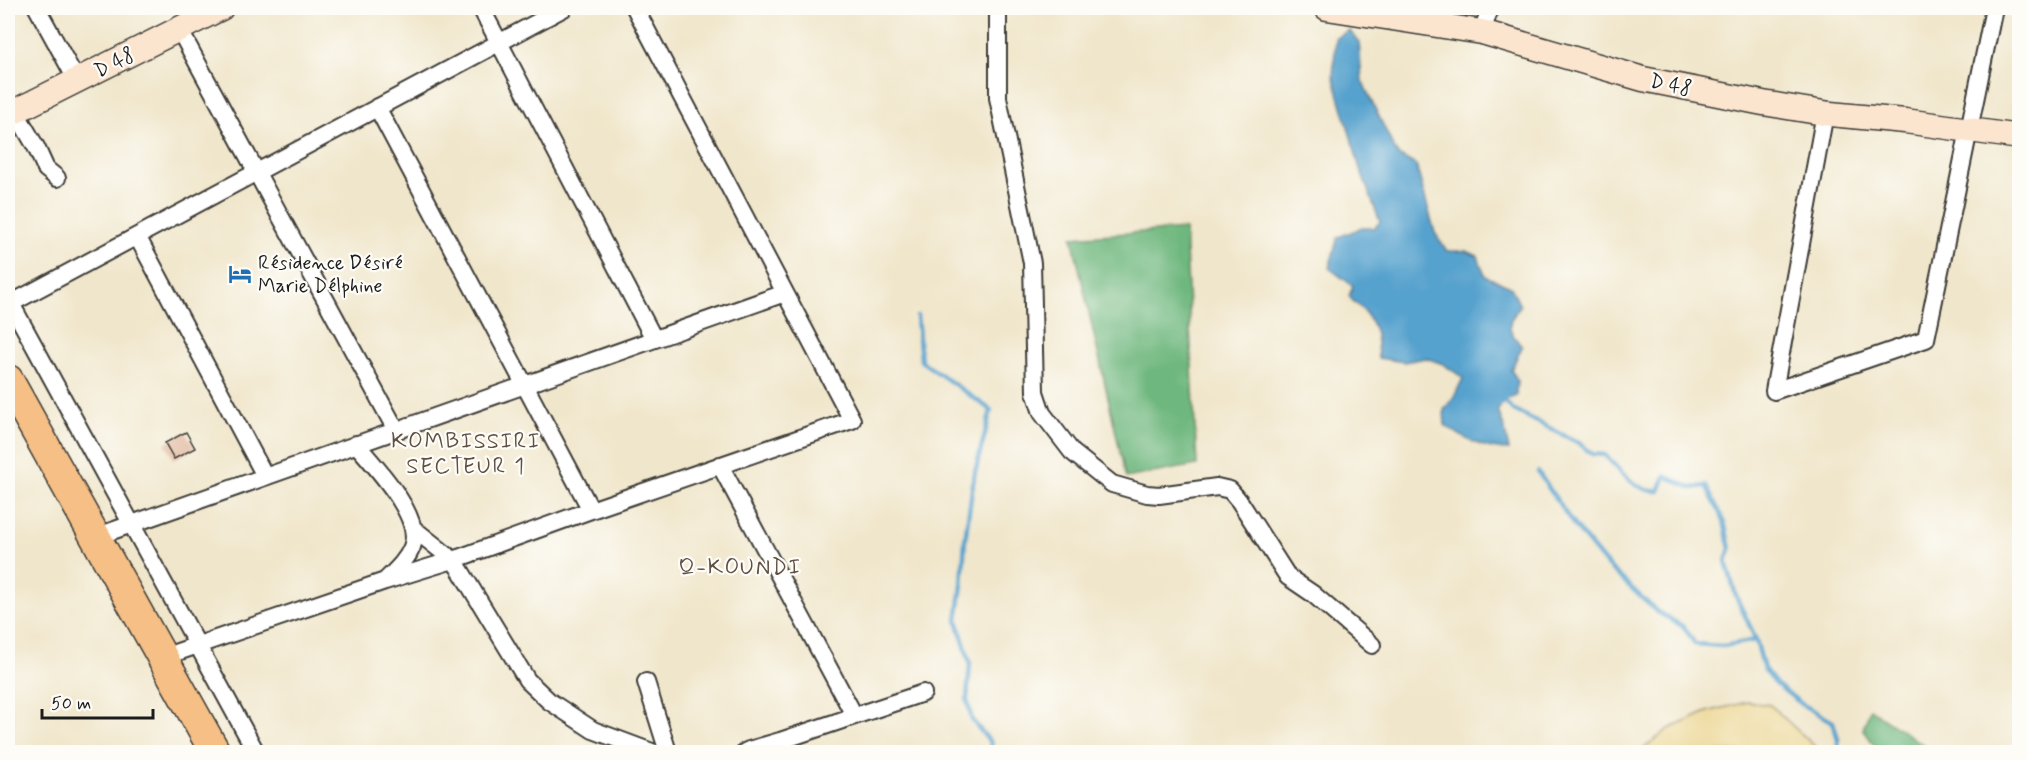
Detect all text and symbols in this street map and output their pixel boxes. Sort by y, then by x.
street label: D 48 [90,42,139,85]
street label: D 48 [1647,68,1694,103]
place label: Résidence Désiré Marie Délphine [258,250,403,300]
hotel icon: Résidence Désiré Marie Délphine [227,261,253,287]
district label: KOMBISSIRI SECTEUR 1 [391,428,541,481]
district label: Q-KOUNDI [678,554,802,582]
scale bar [42,682,153,720]
text: 50 m [51,692,91,716]

